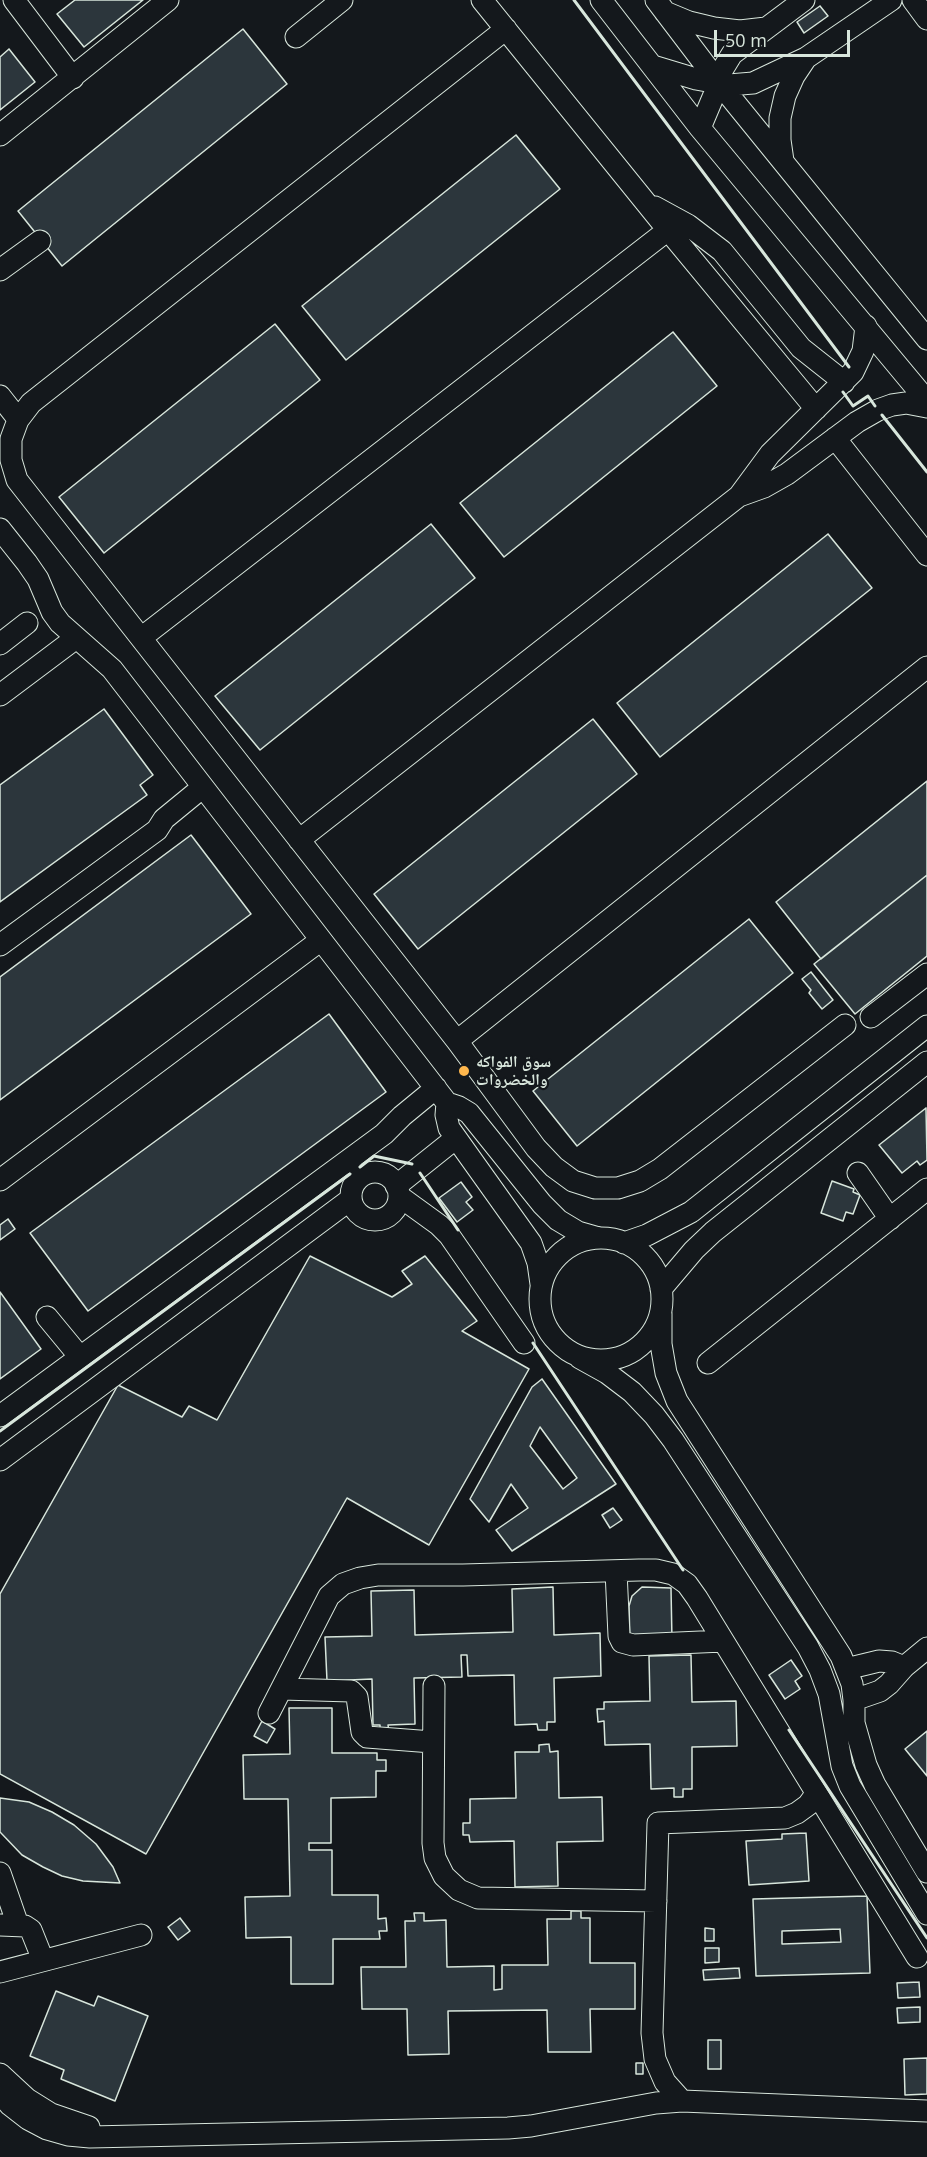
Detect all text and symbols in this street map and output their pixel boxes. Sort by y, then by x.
scale bar [717,18,854,56]
text: 50 m [725,28,767,52]
place label: سوق الفواكه والخضروات [476,1052,551,1090]
marker: سوق الفواكه والخضروات [457,1064,471,1078]

